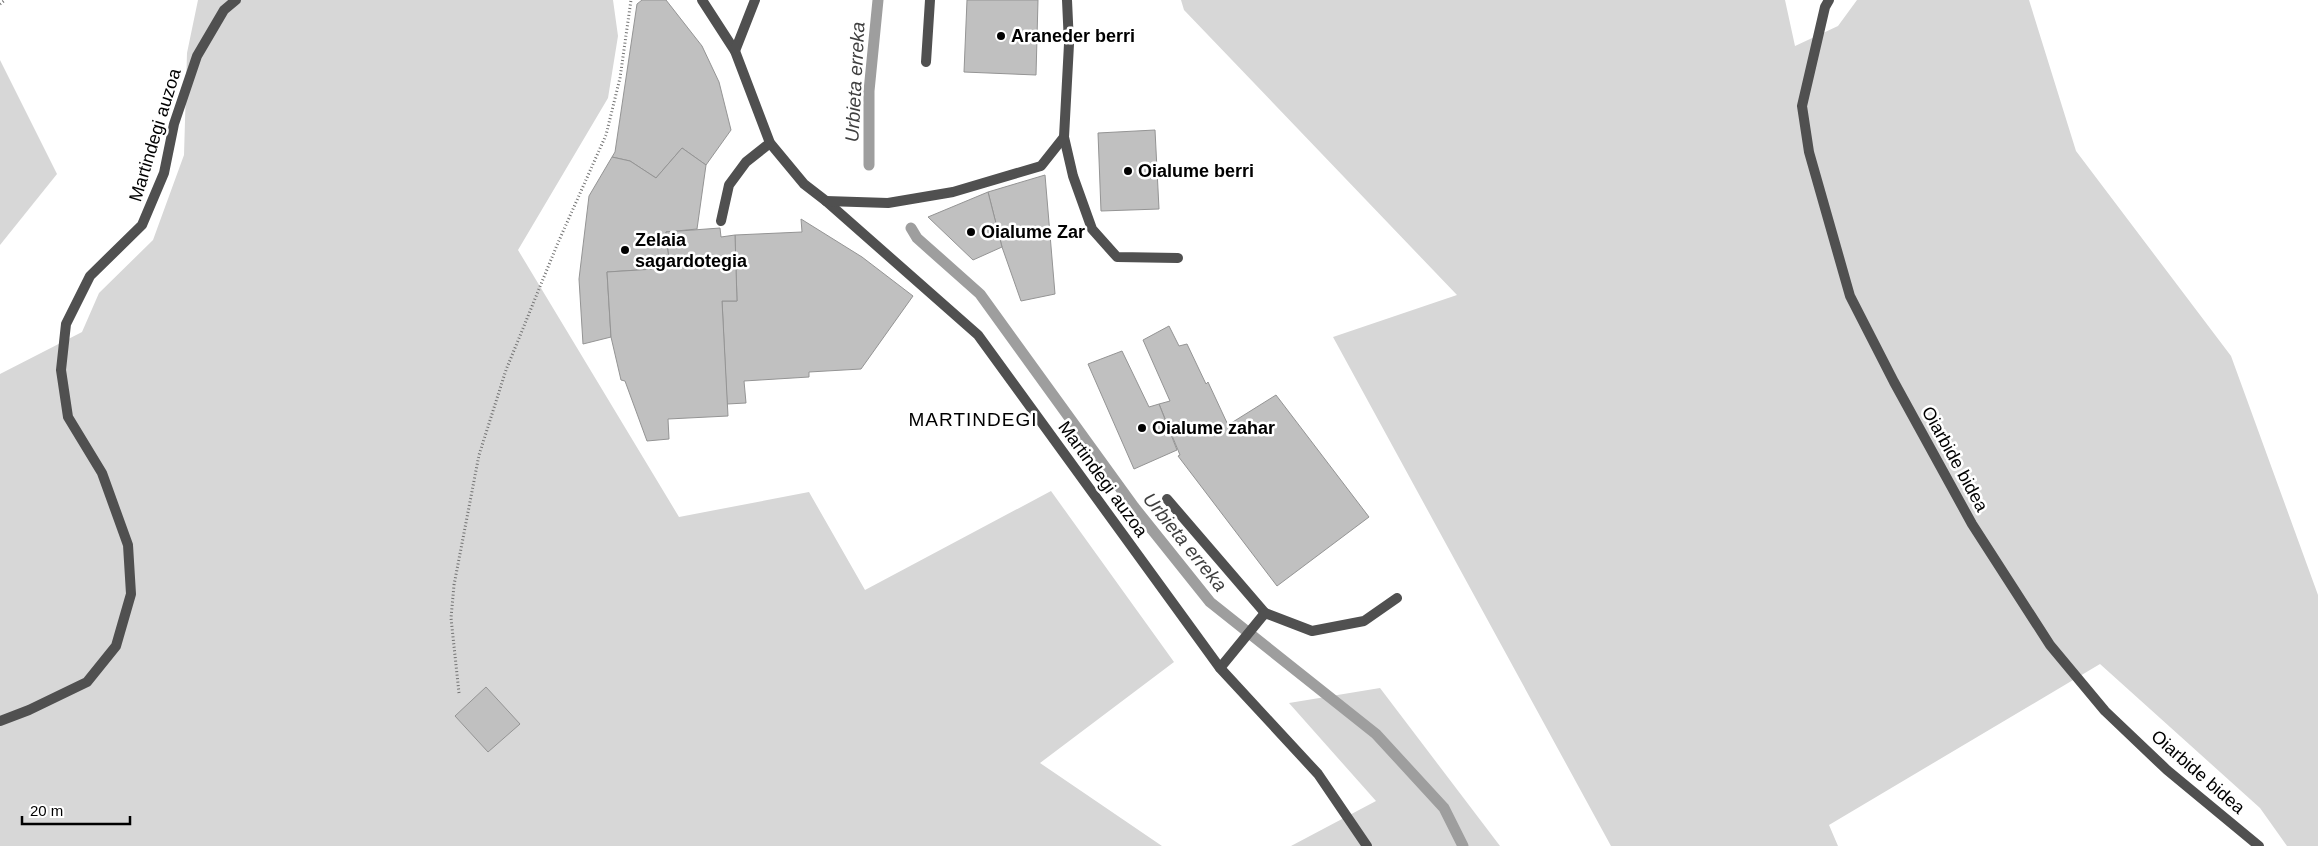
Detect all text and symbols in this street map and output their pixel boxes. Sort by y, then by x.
water label: Urbieta erreka [841,21,869,143]
place label: Araneder berri [1011,26,1135,46]
marker: Araneder berri [995,30,1007,42]
street label: Martindegi auzoa [125,65,185,204]
place label: Oialume berri [1138,161,1254,181]
marker: Oialume berri [1122,165,1134,177]
place label: Oialume Zar [981,222,1085,242]
marker: Oialume Zar [965,226,977,238]
place label: Zelaia sagardotegia [635,230,748,271]
marker: Zelaia sagardotegia [619,244,631,256]
street label: Oiarbide bidea [1918,403,1993,516]
district label: MARTINDEGI [909,409,1037,430]
street label: Martindegi auzoa [1054,417,1152,542]
place label: Oialume zahar [1152,418,1275,438]
marker: Oialume zahar [1136,422,1148,434]
water label: Urbieta erreka [1139,489,1231,595]
street label: Oiarbide bidea [2147,726,2249,819]
scale bar [22,794,130,826]
text: 20 m [30,802,63,819]

